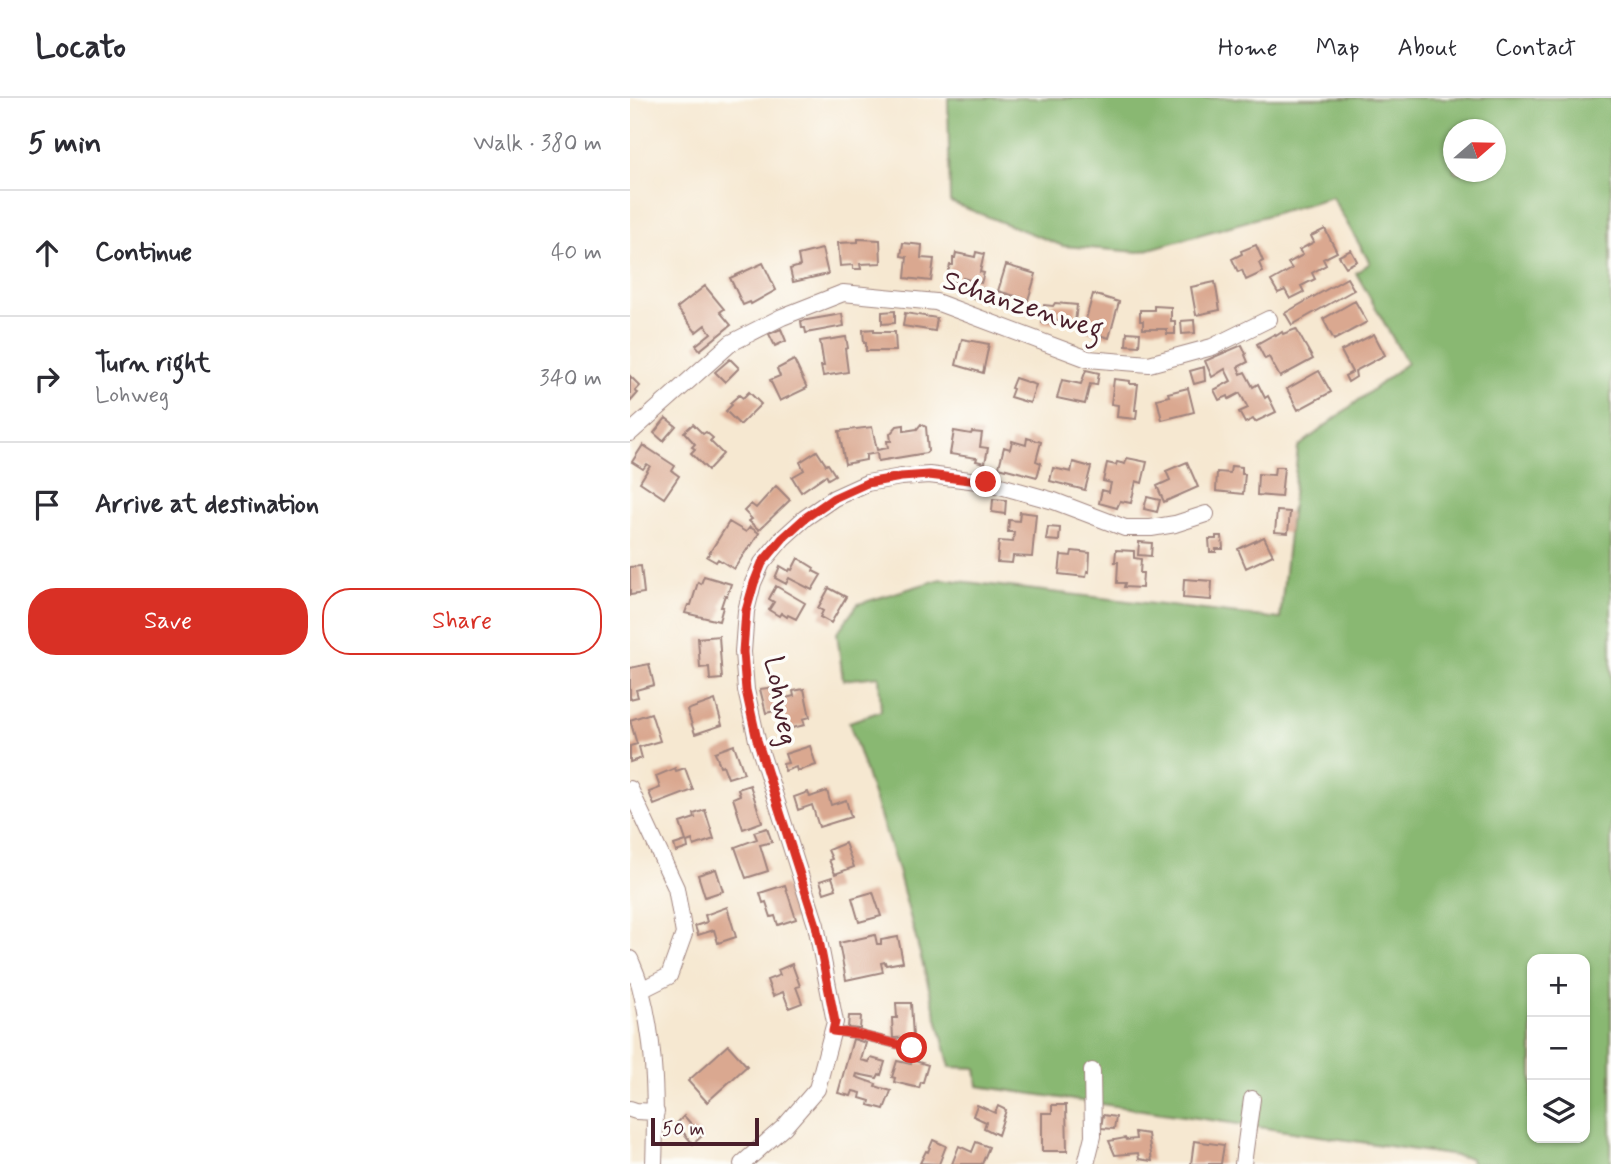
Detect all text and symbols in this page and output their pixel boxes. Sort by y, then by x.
text: Locato [35,26,126,70]
text: Home [1218,33,1278,64]
text: Map [1316,33,1360,64]
text: About [1398,33,1457,64]
text: Contact [1495,33,1576,64]
north arrow [1443,119,1506,182]
text: 5 min [28,124,102,163]
text: Walk · 380 m [473,129,602,159]
icon: ahead [28,234,66,272]
text: Continue [95,236,192,270]
text: 40 m [551,238,602,268]
street label: Schanzenweg [937,263,1108,352]
text: Turn right [95,347,211,381]
icon: right [28,360,66,398]
text: 340 m [539,364,602,394]
text: Lohweg [95,381,169,411]
route end [970,466,1001,497]
icon: arrive [28,486,66,524]
text: Arrive at destination [95,488,319,522]
button: Save [28,588,308,655]
button: Share [322,588,602,655]
street label: Lohweg [754,653,806,749]
map controls [1527,954,1590,1143]
button: + [1527,954,1590,1017]
button: − [1527,1017,1590,1080]
route start [896,1032,927,1063]
button: layers [1527,1080,1590,1143]
scale bar [651,1115,760,1147]
text: 50 m [662,1117,705,1142]

